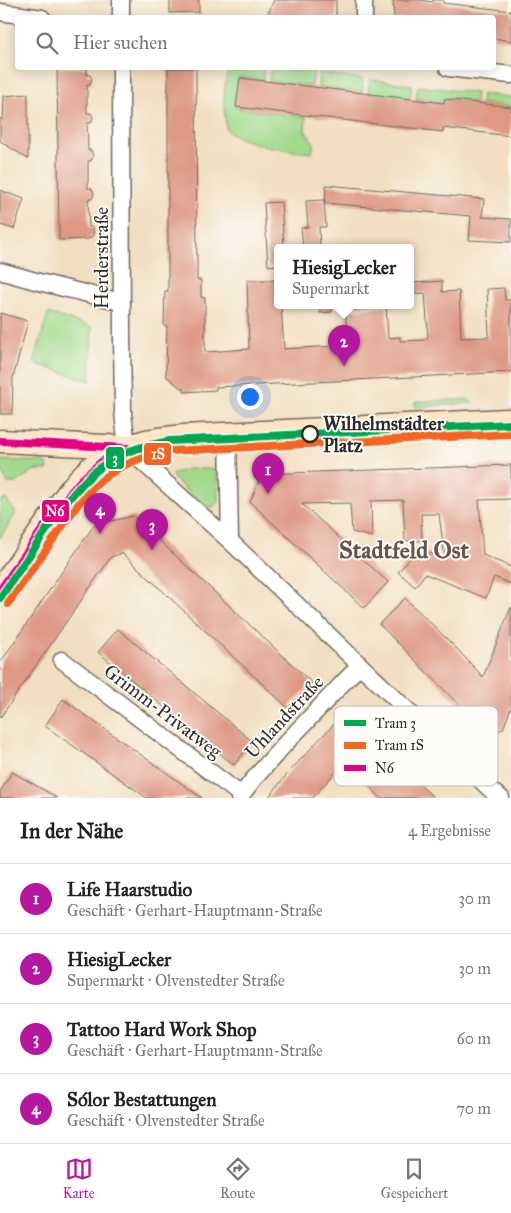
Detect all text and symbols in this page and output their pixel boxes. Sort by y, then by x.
search box [15,15,496,70]
icon: search [33,29,61,57]
text: Hier suchen [73,31,167,54]
street label: Herderstraße [90,207,113,309]
popup [274,244,414,309]
text: HiesigLecker [292,256,396,279]
text: Supermarkt [292,279,369,298]
pin: 2 [328,325,360,366]
your location [237,384,263,410]
place label: Wilhelmstädter Platz [323,412,445,457]
marker: Wilhelmstädter Platz [301,425,319,443]
line badge: 1S [143,442,172,466]
line badge: 3 [105,446,125,470]
text: 1S [151,446,165,463]
text: 3 [112,450,118,468]
pin: 1 [252,453,284,494]
pin: 4 [84,493,116,534]
line badge: N6 [41,499,70,523]
text: N6 [45,503,65,520]
pin: 3 [136,509,168,550]
district label: Stadtfeld Ost [339,535,469,565]
street label: Grimm-Privatweg [99,659,227,764]
street label: Uhlandstraße [240,671,328,763]
legend [334,706,498,786]
text: Tram 3 [375,715,416,732]
text: Tram 1S [375,737,424,754]
text: N6 [375,760,395,777]
text: In der Nähe [20,818,123,844]
text: 4 Ergebnisse [408,821,491,840]
text: Life Haarstudio [67,878,192,901]
text: 1 [33,889,39,908]
text: 30 m [458,889,491,908]
text: Geschäft · Gerhart-Hauptmann-Straße [67,901,323,920]
text: HiesigLecker [67,948,171,971]
text: 2 [32,959,40,978]
text: 30 m [458,959,491,978]
text: Supermarkt · Olvenstedter Straße [67,971,285,990]
text: Tattoo Hard Work Shop [67,1018,256,1041]
text: 3 [33,1029,39,1048]
text: 60 m [457,1029,491,1048]
text: Geschäft · Gerhart-Hauptmann-Straße [67,1041,323,1060]
text: Sólor Bestattungen [67,1088,217,1111]
text: 4 [32,1099,40,1118]
text: 70 m [456,1099,491,1118]
text: Geschäft · Olvenstedter Straße [67,1111,265,1130]
tab: Karte [63,1155,95,1202]
tab: Route [220,1155,255,1202]
tab: Gespeichert [381,1155,448,1202]

